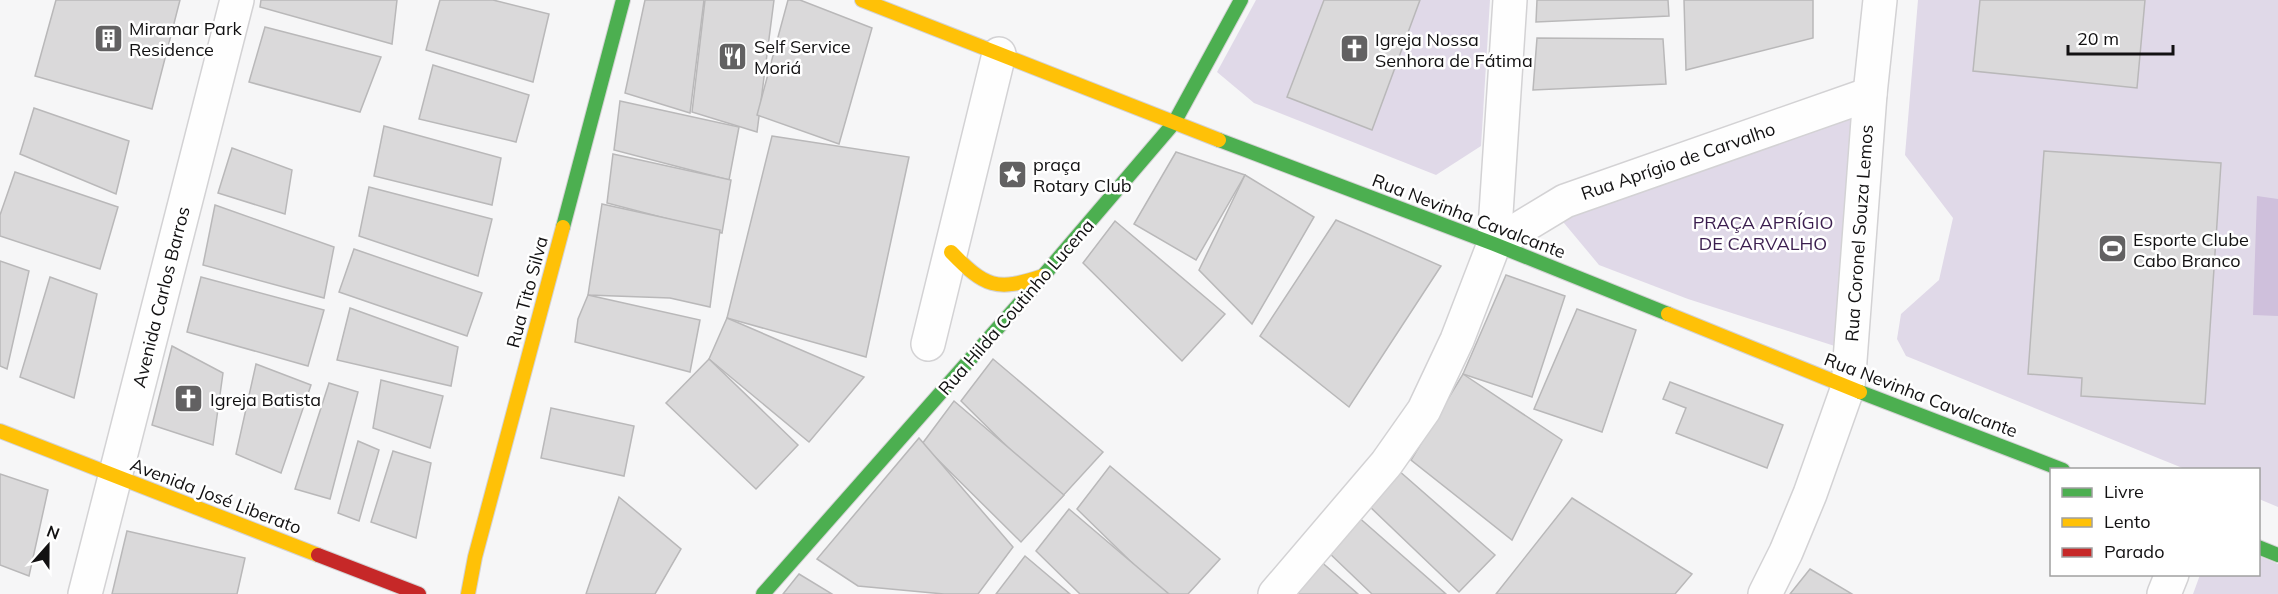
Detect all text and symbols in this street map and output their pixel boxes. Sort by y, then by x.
place label: Miramar Park Residence [129,17,242,61]
scale bar [2068,18,2173,56]
building icon: Miramar Park Residence [92,22,124,54]
text: 20 m [2077,27,2119,50]
place label: Igreja Nossa Senhora de Fátima [1375,28,1533,72]
church icon: Igreja Nossa Senhora de Fátima [1338,33,1370,65]
place label: Self Service Moriá [754,35,851,79]
restaurant icon: Self Service Moriá [717,40,749,72]
street label: Rua Aprígio de Carvalho [1578,117,1778,205]
street label: Rua Coronel Souza Lemos [1840,124,1878,342]
place label: praça Rotary Club [1033,153,1132,197]
place icon: praça Rotary Club [996,158,1028,190]
street label: Rua Nevinha Cavalcante [1369,168,1569,264]
street label: Avenida Carlos Barros [127,204,195,390]
park label: PRAÇA APRÍGIO DE CARVALHO [1693,211,1833,255]
street label: Rua Hilda Coutinho Lucena [933,214,1099,400]
place label: Esporte Clube Cabo Branco [2133,228,2249,272]
sports icon: Esporte Clube Cabo Branco [2096,233,2128,265]
street label: Rua Tito Silva [501,234,553,350]
street label: Rua Nevinha Cavalcante [1821,347,2021,443]
church icon: Igreja Batista [173,383,205,415]
place label: Igreja Batista [210,388,321,411]
street label: Avenida José Liberato [127,453,305,539]
legend [2050,468,2260,576]
text: Livre [2104,480,2144,503]
text: Lento [2104,510,2151,533]
north arrow [18,516,78,576]
text: N [44,520,63,543]
text: Parado [2104,540,2164,563]

